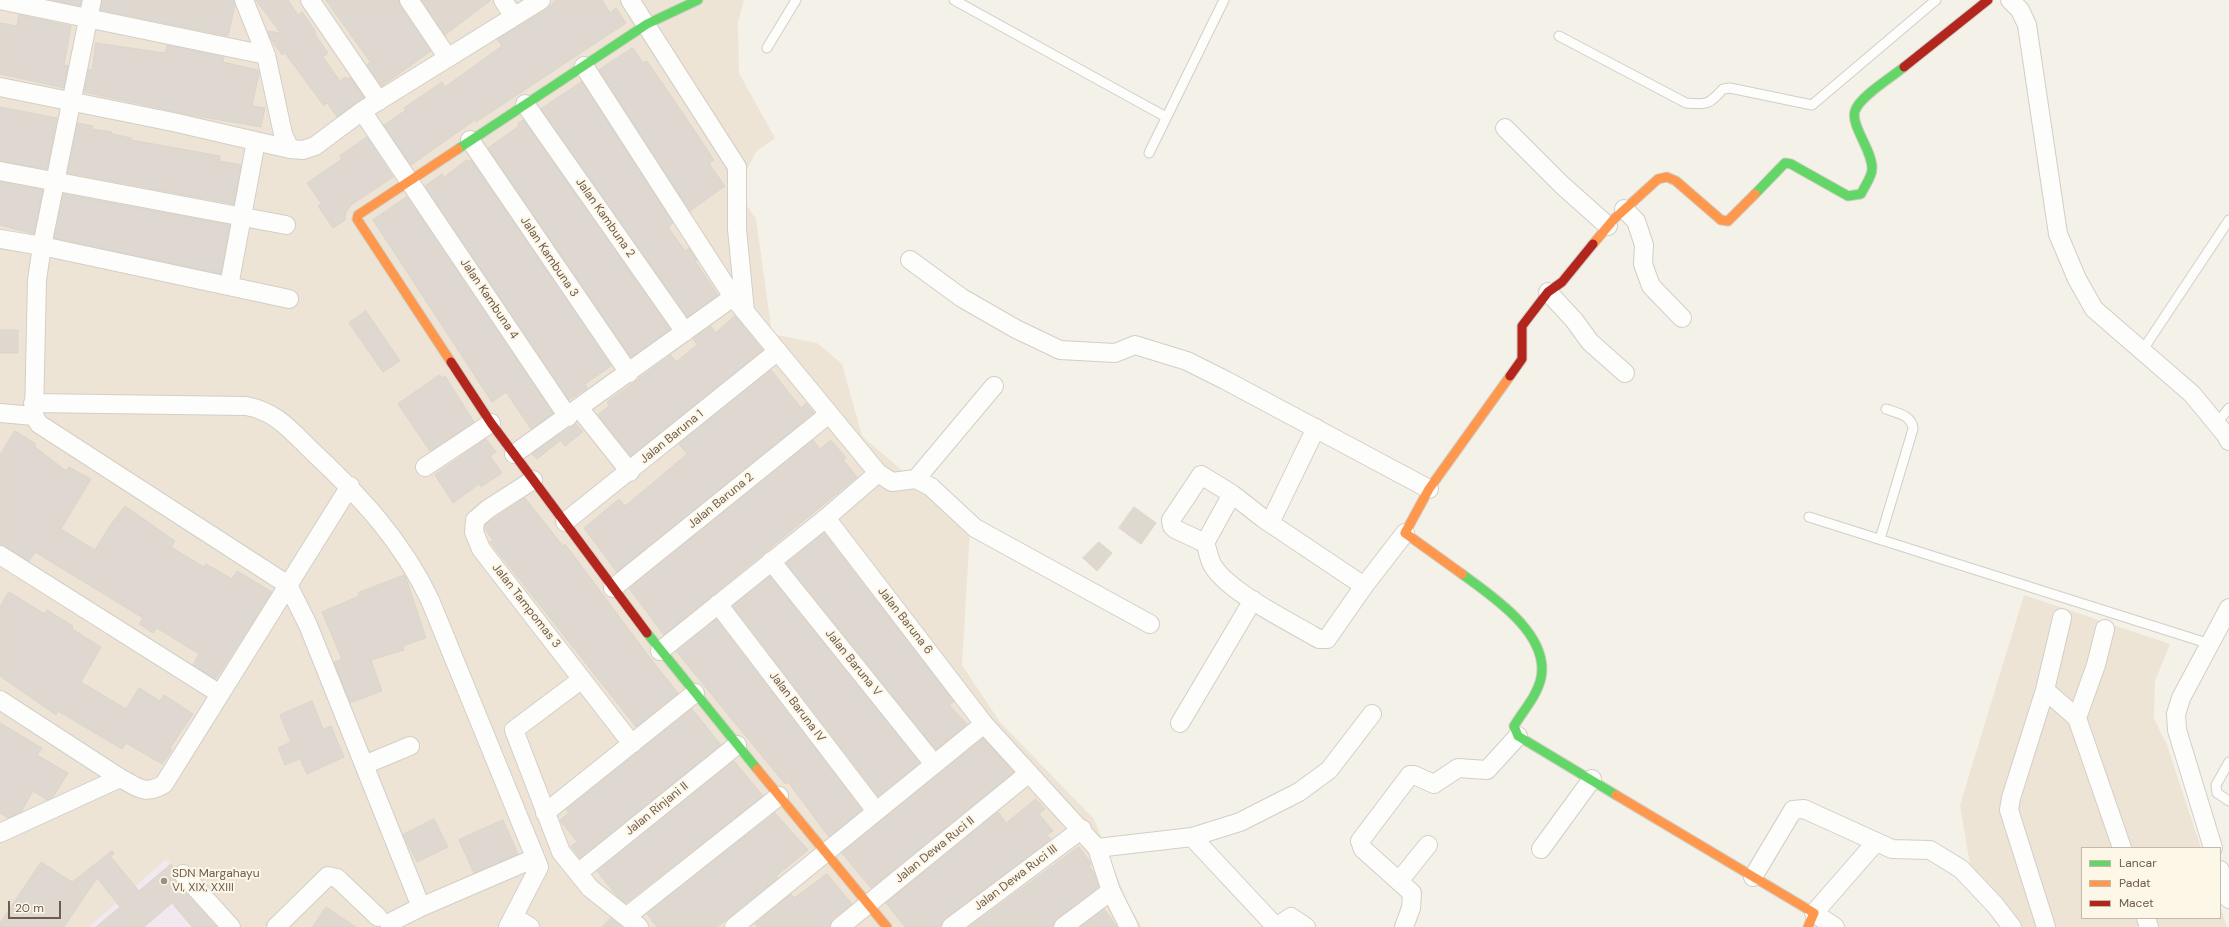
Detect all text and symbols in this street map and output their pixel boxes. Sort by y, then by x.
street label: Jalan Kambuna 2 [572,175,638,261]
street label: Jalan Kambuna 3 [517,214,581,300]
street label: Jalan Kambuna 4 [457,256,521,342]
street label: Jalan Baruna 1 [637,407,707,467]
street label: Jalan Baruna 2 [685,470,757,532]
street label: Jalan Tampomas 3 [489,561,563,651]
street label: Jalan Baruna 6 [874,585,936,657]
street label: Jalan Baruna V [822,627,884,699]
street label: Jalan Baruna IV [766,669,828,745]
street label: Jalan Rinjani II [623,779,691,839]
street label: Jalan Dewa Ruci II [892,814,978,886]
street label: Jalan Dewa Ruci III [971,842,1061,914]
legend [2081,847,2221,919]
text: Lancar [2119,855,2157,871]
place label: SDN Margahayu VI, XIX, XXIII [172,867,260,895]
text: Padat [2119,875,2151,891]
marker: SDN Margahayu VI, XIX, XXIII [159,876,169,886]
scale bar [10,893,63,919]
text: Macet [2119,895,2154,911]
text: 20 m [15,900,44,916]

